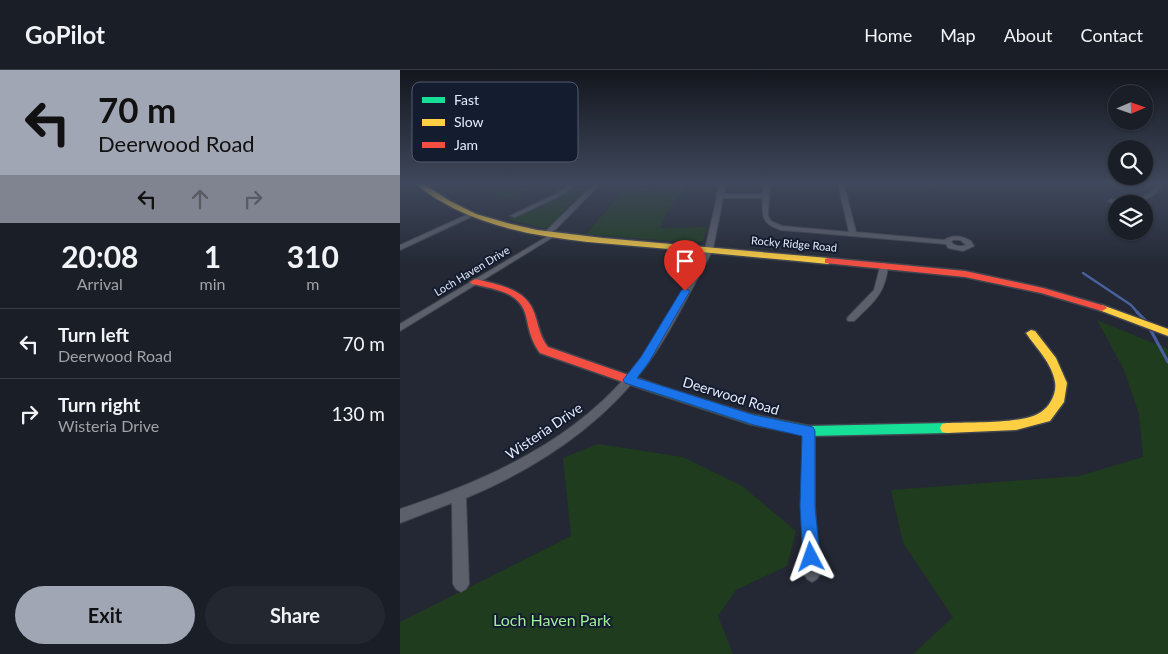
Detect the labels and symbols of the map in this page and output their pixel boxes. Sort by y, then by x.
legend [412,82,578,162]
north arrow [1108,85,1152,130]
text: Fast [454,91,479,108]
text: Slow [454,113,484,130]
text: Jam [454,136,478,153]
street label: Rocky Ridge Road [751,233,838,254]
pin [664,240,706,291]
street label: Loch Haven Drive [432,243,512,298]
street label: Deerwood Road [681,373,781,418]
street label: Wisteria Drive [502,399,585,462]
position arrow [784,530,836,582]
park label: Loch Haven Park [493,610,612,629]

